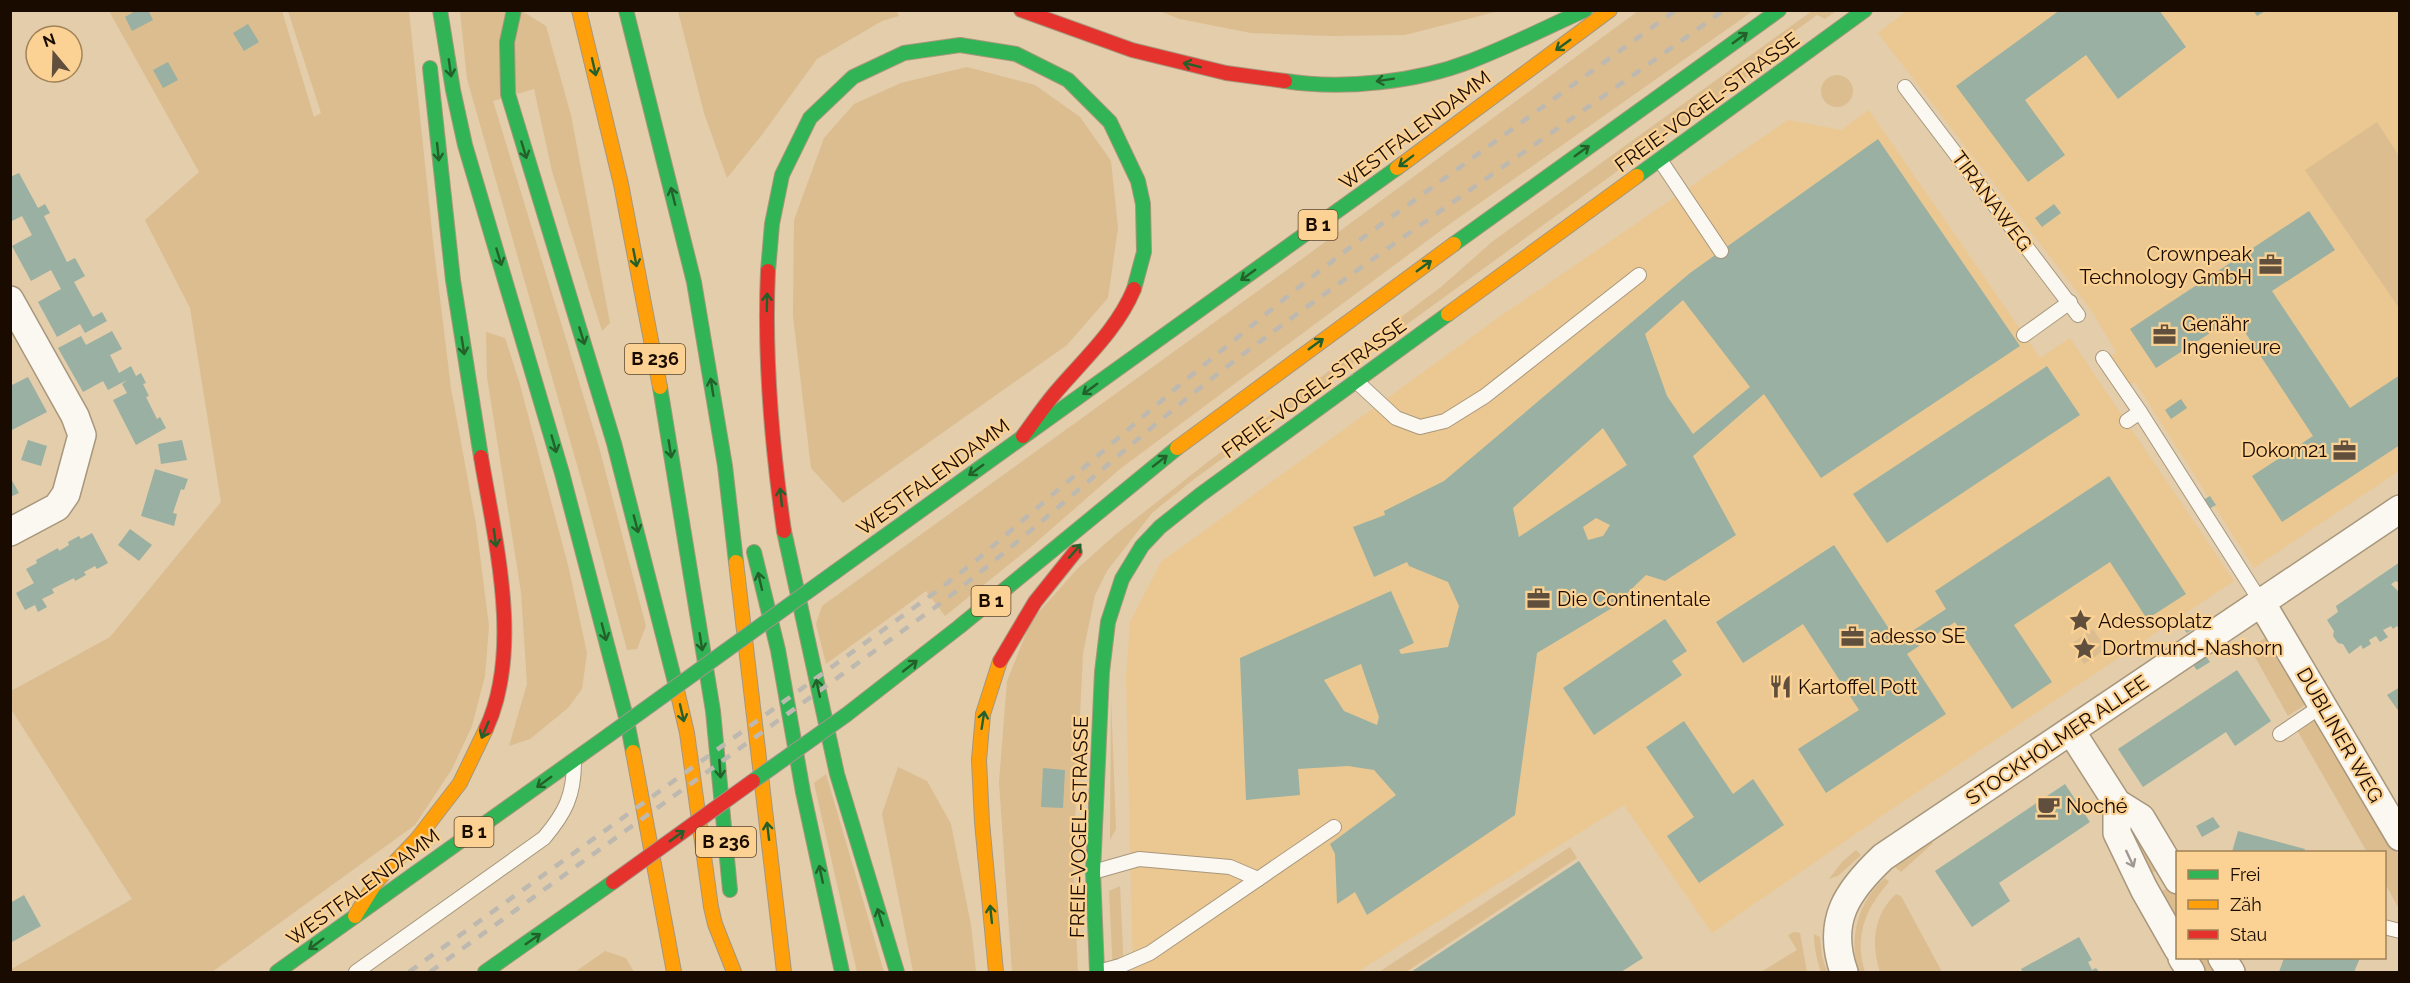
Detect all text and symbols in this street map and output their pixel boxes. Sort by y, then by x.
north arrow [24,24,84,84]
street label: FREIE-VOGEL-STRASSE [1610,27,1804,177]
text: N [40,29,58,51]
one-way arrow [1732,32,1748,44]
one-way arrow [1555,39,1571,51]
one-way arrow [588,57,600,76]
one-way arrow [444,58,455,78]
one-way arrow [1183,58,1202,70]
street label: WESTFALENDAMM [1335,65,1495,195]
one-way arrow [1375,75,1395,86]
one-way arrow [519,140,530,159]
one-way arrow [433,142,444,162]
one-way arrow [1573,145,1589,158]
street label: TIRANAWEG [1947,146,2037,256]
one-way arrow [1399,154,1415,167]
one-way arrow [667,187,679,206]
road number: B 1 [1298,210,1338,240]
place label: Crownpeak Technology GmbH [2079,242,2252,289]
one-way arrow [494,247,505,266]
one-way arrow [630,247,641,267]
office icon: Crownpeak Technology GmbH [2257,252,2283,278]
one-way arrow [1415,260,1431,272]
one-way arrow [1241,269,1257,281]
one-way arrow [761,293,773,313]
place label: Genähr Ingenieure [2182,312,2281,359]
street label: FREIE-VOGEL-STRASSE [1217,313,1411,463]
office icon: Genähr Ingenieure [2151,322,2177,348]
one-way arrow [577,326,588,345]
one-way arrow [458,335,469,355]
one-way arrow [1308,338,1324,350]
road number: B 236 [625,344,685,374]
one-way arrow [706,378,717,398]
one-way arrow [1082,382,1098,395]
street label: WESTFALENDAMM [852,413,1014,541]
one-way arrow [549,434,560,453]
office icon: Dokom21 [2332,437,2358,463]
place label: Dokom21 [2241,438,2327,462]
one-way arrow [665,439,676,459]
one-way arrow [1152,454,1168,467]
one-way arrow [969,464,985,476]
one-way arrow [775,487,786,507]
one-way arrow [630,514,642,533]
one-way arrow [489,528,500,548]
one-way arrow [1068,544,1082,559]
one-way arrow [754,572,765,591]
road number: B 1 [972,586,1010,616]
office icon: Die Continentale [1526,586,1552,612]
place label: Die Continentale [1557,587,1711,611]
place icon: Adessoplatz [2067,608,2093,634]
place label: Adessoplatz [2098,609,2212,633]
one-way arrow [598,622,610,641]
office icon: adesso SE [1839,623,1865,649]
place label: adesso SE [1870,624,1966,648]
one-way arrow [696,632,707,651]
place icon: Dortmund-Nashorn [2071,635,2097,661]
place label: Dortmund-Nashorn [2102,636,2283,660]
one-way arrow [901,659,917,672]
street label: DUBLINER WEG [2292,663,2388,807]
street label: STOCKHOLMER ALLEE [1961,670,2153,810]
restaurant icon: Kartoffel Pott [1767,674,1793,700]
place label: Kartoffel Pott [1798,675,1918,699]
one-way arrow [812,679,823,698]
one-way arrow [677,703,688,722]
one-way arrow [978,711,989,730]
street label: FREIE-VOGEL-STRASSE [1065,716,1093,938]
one-way arrow [479,720,490,739]
one-way arrow [715,759,726,779]
one-way arrow [537,775,553,788]
cafe icon: Noché [2035,793,2061,819]
place label: Noché [2066,794,2128,818]
road number: B 1 [454,817,494,847]
one-way arrow [762,822,773,841]
street label: WESTFALENDAMM [282,823,444,951]
road number: B 236 [696,827,756,857]
one-way arrow [669,830,685,842]
one-way arrow [2124,850,2136,868]
legend [2176,851,2386,959]
text: Frei [2230,864,2260,885]
one-way arrow [815,865,826,885]
text: Zäh [2230,894,2262,915]
one-way arrow [985,905,996,925]
one-way arrow [874,907,885,926]
text: Stau [2230,924,2267,945]
one-way arrow [524,933,540,945]
one-way arrow [309,938,325,950]

